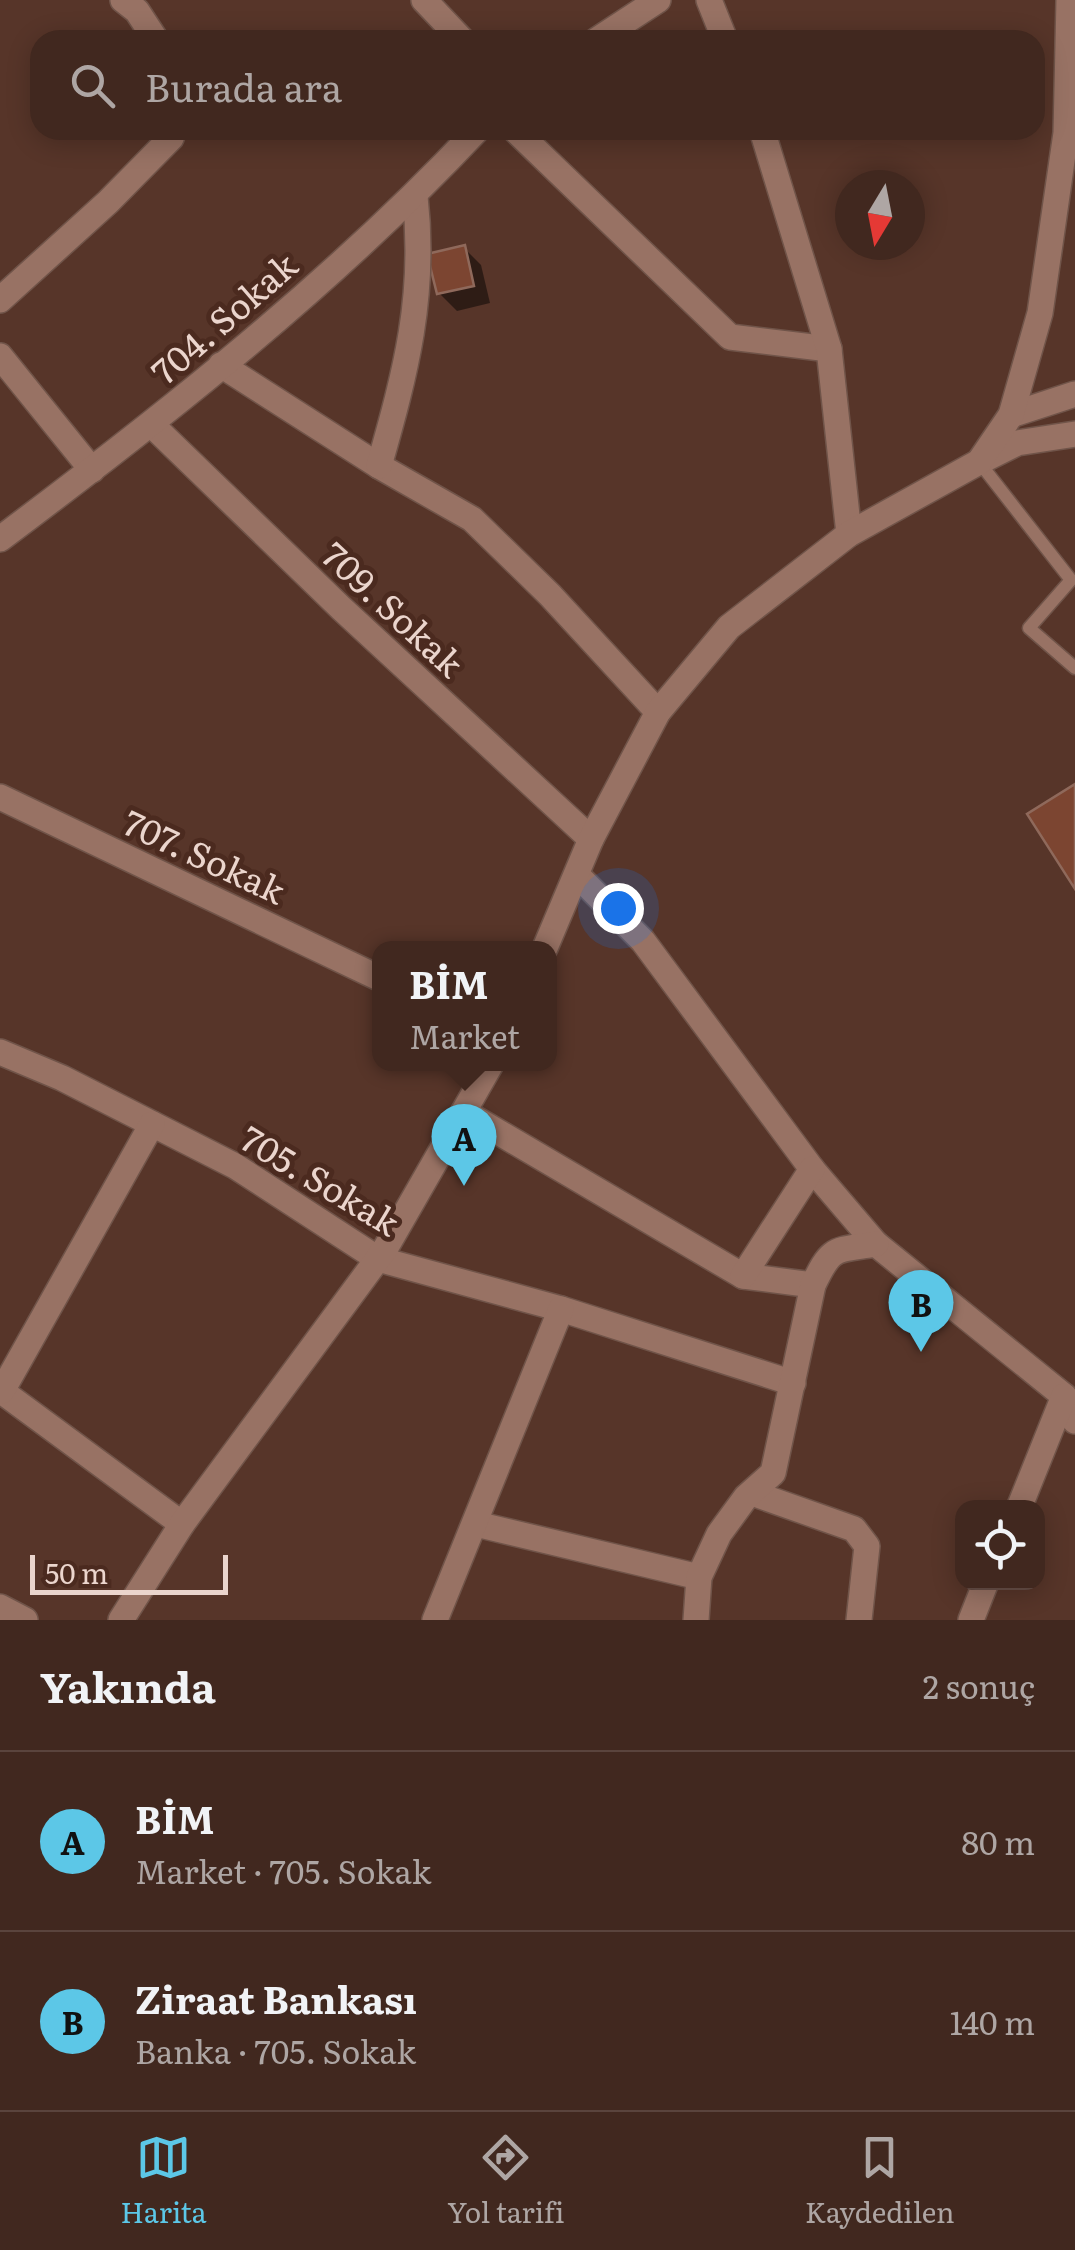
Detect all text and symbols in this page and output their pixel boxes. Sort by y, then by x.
search box [30,30,1045,140]
text: Burada ara [145,57,342,114]
icon: search [65,58,120,113]
north arrow [835,170,925,260]
street label: 704. Sokak [139,238,308,395]
street label: 709. Sokak [311,529,477,688]
street label: 707. Sokak [115,795,295,915]
your location [593,883,644,934]
popup [372,941,557,1071]
text: BİM [409,954,489,1011]
text: Market [409,1011,520,1059]
pin: A [432,1104,496,1186]
street label: 705. Sokak [232,1111,411,1247]
pin: B [888,1270,954,1352]
map controls [955,1500,1045,1590]
button: locate [955,1500,1045,1590]
scale bar [30,1550,228,1594]
text: 50 m [45,1551,108,1593]
text: Yakında [40,1654,216,1716]
text: 2 sonuç [923,1661,1035,1709]
text: BİM [135,1789,215,1846]
text: A [60,1817,85,1865]
text: 80 m [961,1817,1035,1865]
text: Market · 705. Sokak [135,1846,431,1894]
text: Ziraat Bankası [135,1969,417,2026]
text: B [61,1997,84,2045]
text: 140 m [950,1997,1035,2045]
text: Banka · 705. Sokak [135,2026,416,2074]
tab: Harita [120,2130,207,2232]
tab: Yol tarifi [447,2130,564,2232]
tab: Kaydedilen [805,2130,955,2232]

